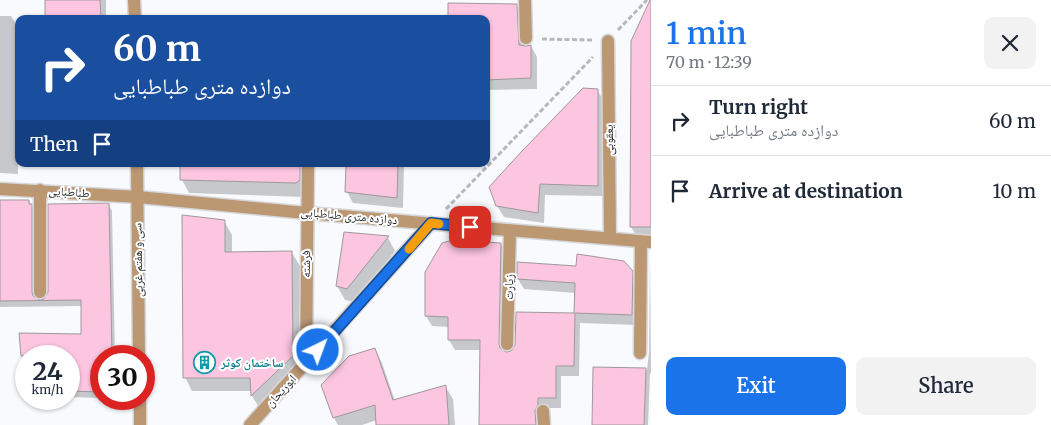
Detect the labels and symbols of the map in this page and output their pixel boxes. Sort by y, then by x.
street label: یعقوبی [601,124,617,156]
street label: طباطبایی [48,183,90,201]
street label: دوازده متری طباطبایی [300,204,398,228]
pin [449,206,491,248]
street label: سی و هفتم غربی [129,223,147,297]
street label: فرشته [298,250,313,278]
street label: زیارت [501,274,516,300]
position arrow [291,323,343,375]
speed limit sign: 30 [90,345,155,410]
building icon: ساختمان کوثر [193,351,217,375]
place label: ساختمان کوثر [220,355,284,371]
street label: ابوریحان [262,371,299,410]

